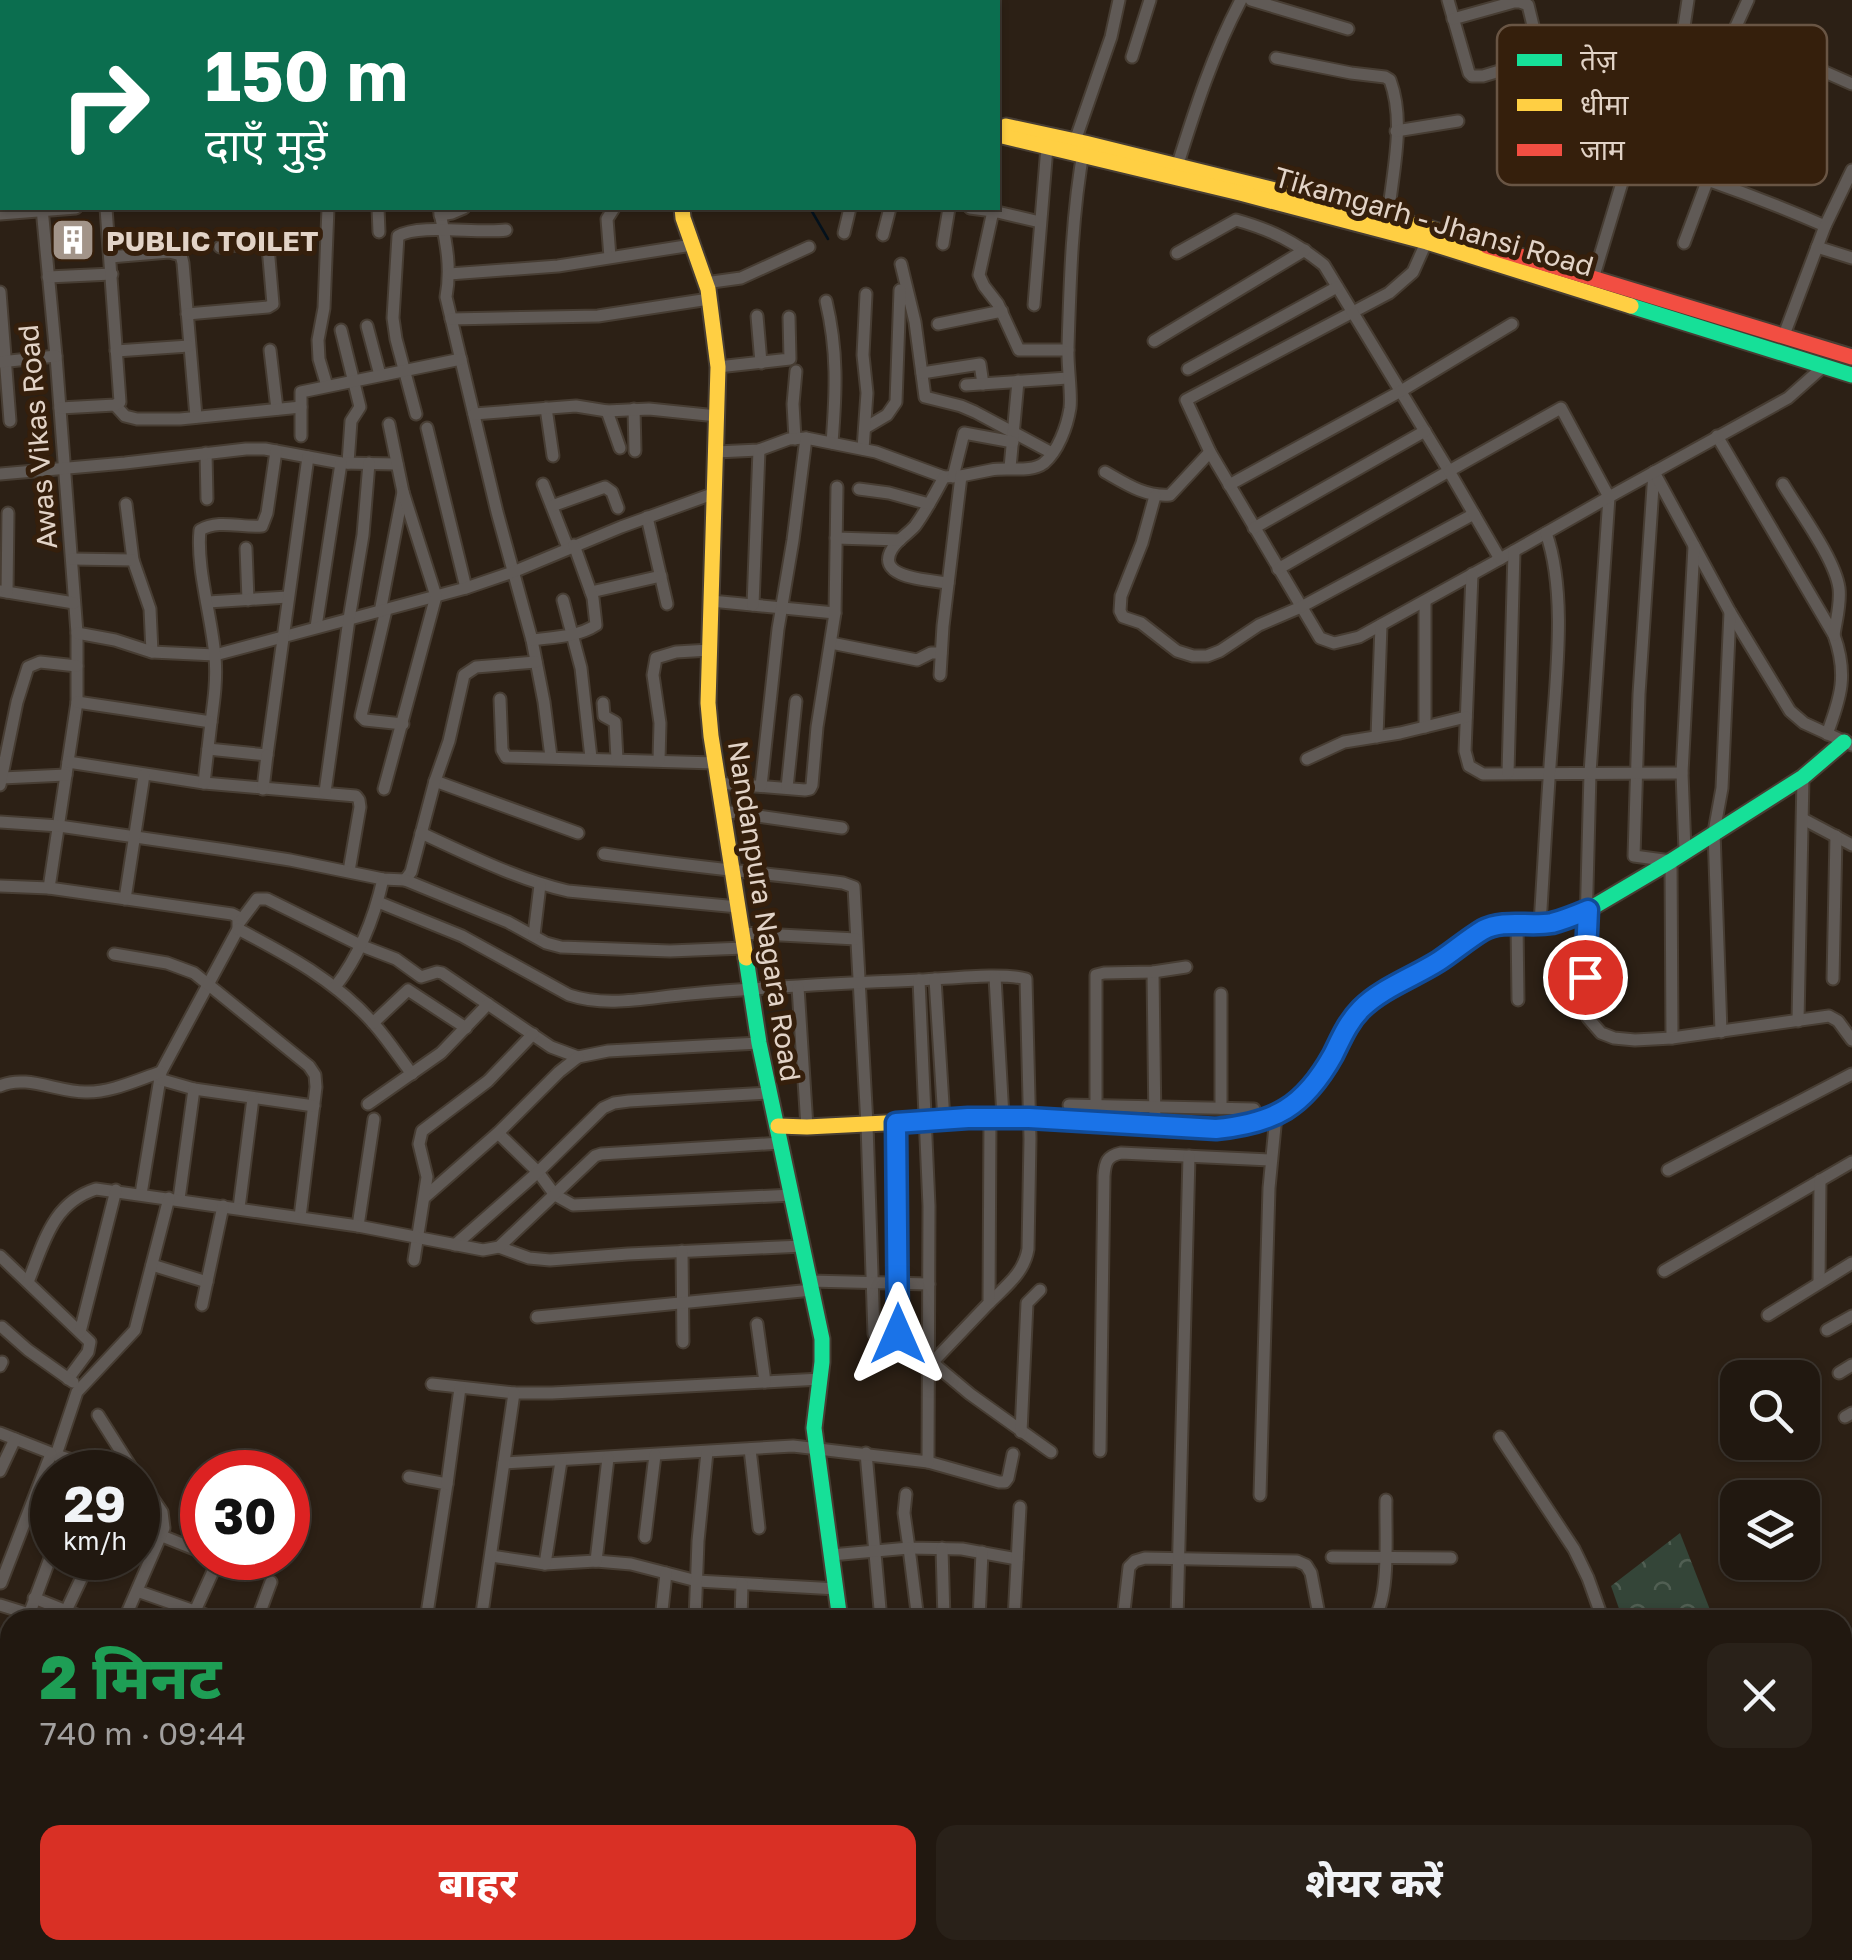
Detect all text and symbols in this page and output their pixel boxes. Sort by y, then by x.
legend [1497,25,1827,185]
text: 150 m [205,32,408,116]
icon: right [40,40,170,170]
text: तेज़ [1580,43,1618,76]
text: धीमा [1580,88,1629,121]
text: दाएँ मुड़ें [205,117,328,171]
text: जाम [1580,133,1626,166]
street label: Tikamgarh - Jhansi Road [1271,160,1597,282]
building icon: PUBLIC TOILET [50,217,96,263]
place label: PUBLIC TOILET [106,224,319,257]
street label: Awas Vikas Road [11,323,63,551]
street label: Nandanpura Nagara Road [722,738,808,1084]
pin [1543,935,1628,1020]
icon: arrive [1558,950,1613,1005]
position arrow [846,1282,950,1386]
map controls [1720,1360,1820,1580]
button: search [1720,1360,1820,1460]
speed limit sign: 30 [180,1450,310,1580]
text: 29 [64,1473,126,1533]
button: layers [1720,1480,1820,1580]
text: km/h [63,1525,127,1556]
text: 2 मिनट [40,1640,221,1712]
button: close [1707,1643,1812,1748]
text: 740 m · 09:44 [40,1714,246,1752]
button: बाहर [40,1825,916,1940]
button: शेयर करें [936,1825,1812,1940]

